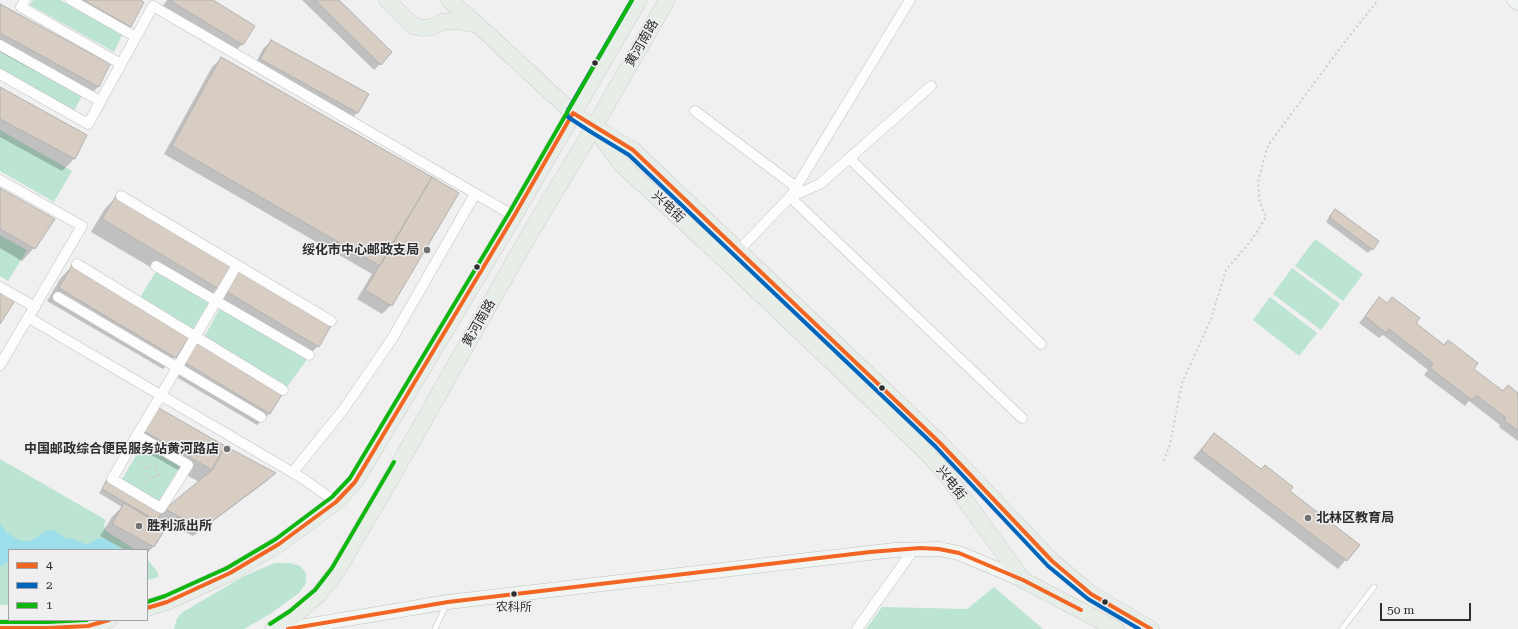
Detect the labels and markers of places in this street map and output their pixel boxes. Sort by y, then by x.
unlabelled marker [590,58,600,68]
place label: 绥化市中心邮政支局 [302,242,419,258]
marker: 绥化市中心邮政支局 [422,245,432,255]
unlabelled marker [472,262,482,272]
unlabelled marker [877,383,887,393]
place label: 中国邮政综合便民服务站黄河路店 [24,441,219,457]
marker: 中国邮政综合便民服务站黄河路店 [222,444,232,454]
place label: 北林区教育局 [1316,510,1394,526]
marker: 北林区教育局 [1303,513,1313,523]
place label: 胜利派出所 [147,518,212,534]
marker: 胜利派出所 [134,521,144,531]
marker: 农科所 [509,589,519,599]
unlabelled marker [1100,597,1110,607]
place label: 农科所 [496,600,532,614]

